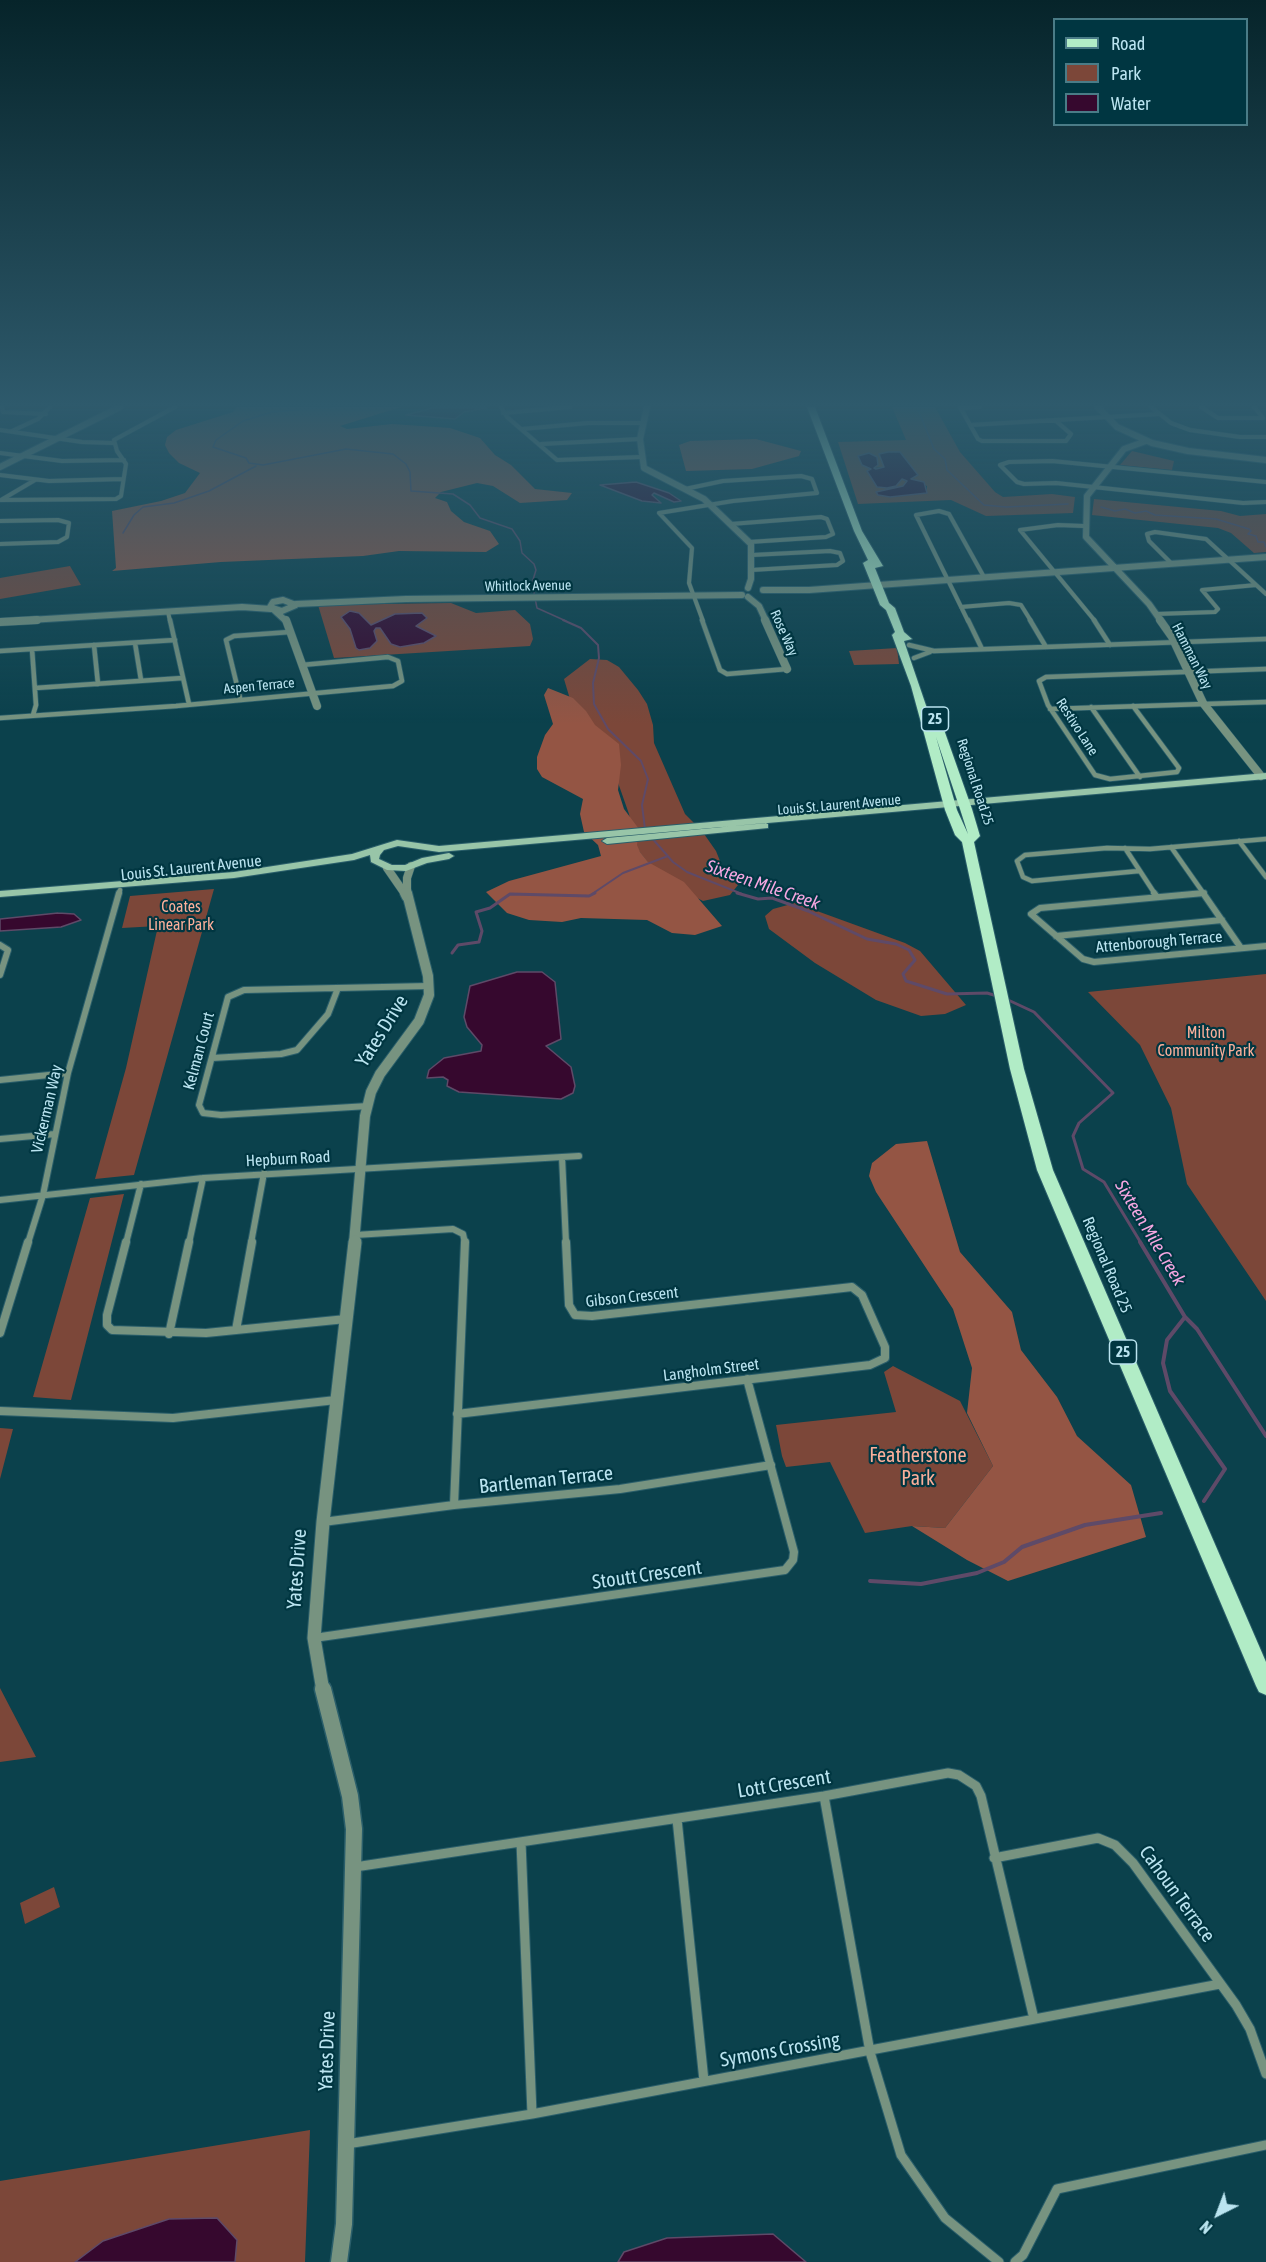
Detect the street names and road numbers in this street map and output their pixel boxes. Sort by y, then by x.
street label: Whitlock Avenue [485,577,571,595]
street label: Rose Way [766,607,802,659]
street label: Hamman Way [1168,620,1216,692]
street label: Aspen Terrace [223,675,295,697]
street label: Restivo Lane [1052,695,1102,759]
road number: 25 [922,707,948,731]
street label: Regional Road 25 [953,737,997,827]
street label: Louis St. Laurent Avenue [777,791,901,819]
street label: Louis St. Laurent Avenue [120,851,262,885]
street label: Attenborough Terrace [1095,927,1223,957]
street label: Yates Drive [351,991,413,1071]
street label: Kelman Court [179,1010,219,1092]
street label: Vickerman Way [27,1063,67,1155]
street label: Hepburn Road [245,1147,331,1171]
street label: Regional Road 25 [1078,1214,1136,1316]
street label: Gibson Crescent [585,1283,679,1311]
road number: 25 [1110,1340,1136,1364]
street label: Langholm Street [662,1355,760,1385]
street label: Bartleman Terrace [478,1461,614,1499]
street label: Yates Drive [282,1528,312,1610]
street label: Stoutt Crescent [591,1555,703,1595]
street label: Lott Crescent [736,1765,832,1803]
street label: Cahoun Terrace [1134,1841,1220,1947]
street label: Yates Drive [314,2010,340,2092]
street label: Symons Crossing [718,2028,842,2072]

